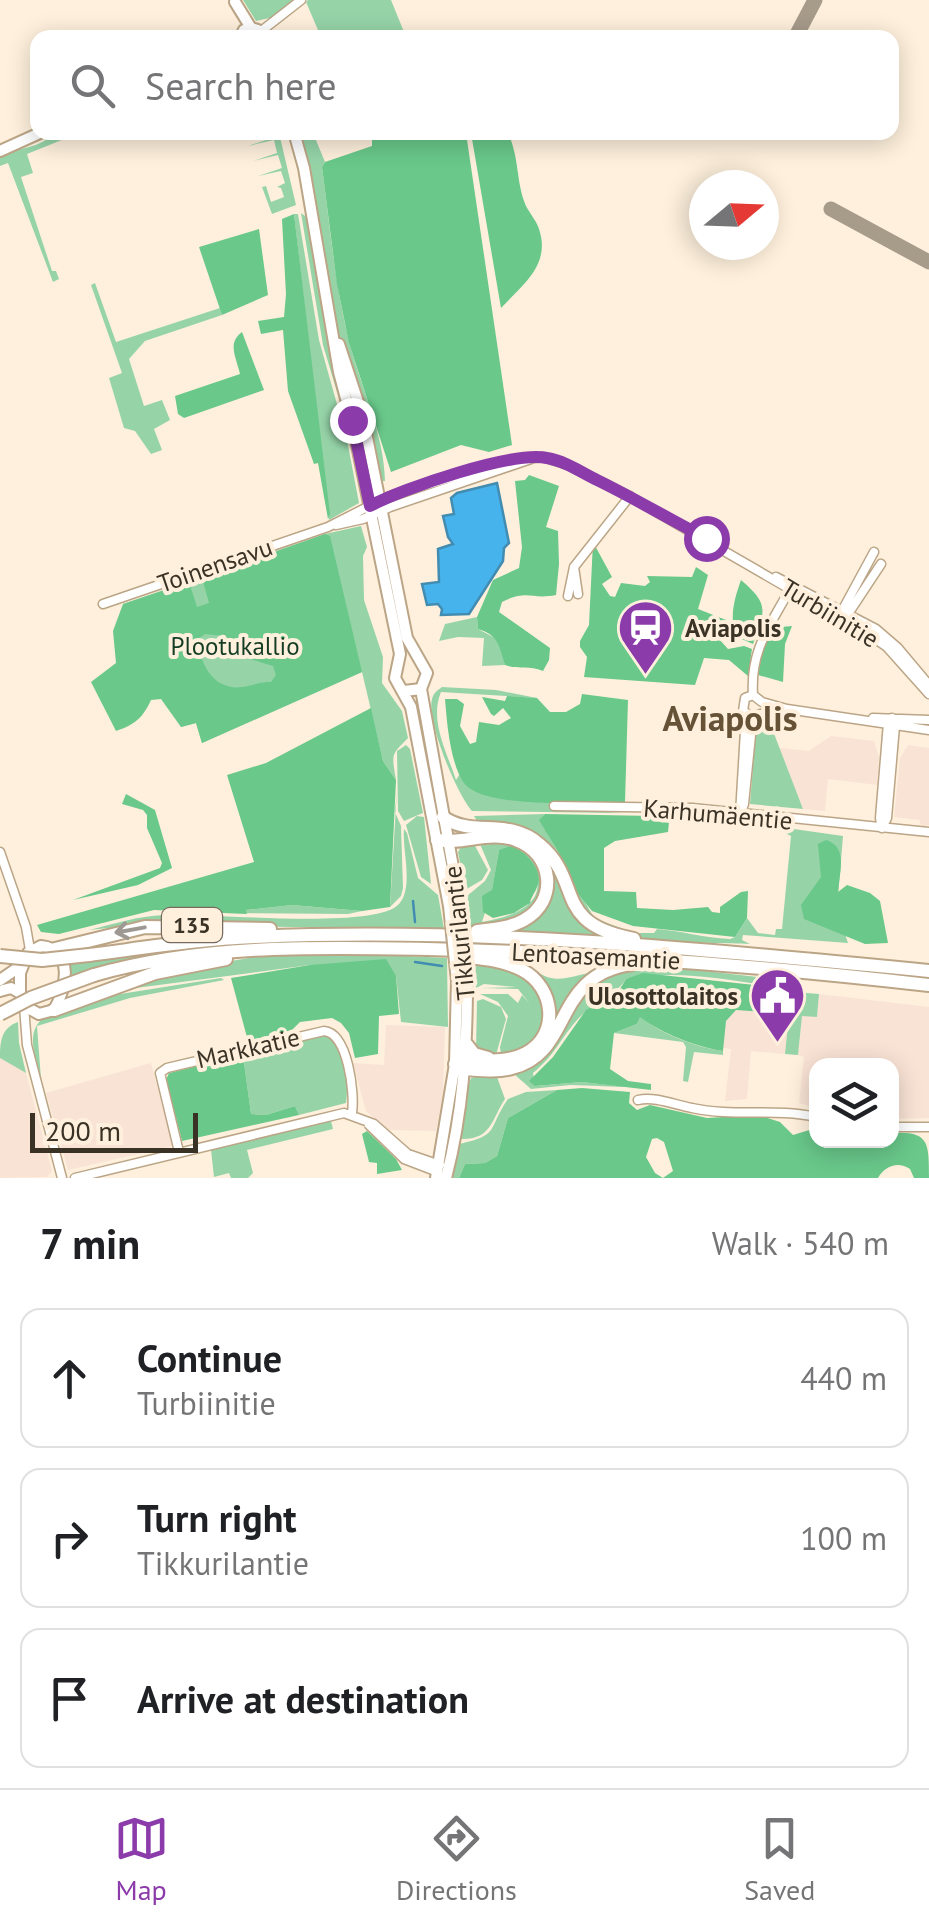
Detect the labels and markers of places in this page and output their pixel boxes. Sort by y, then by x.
station icon: Aviapolis [616,598,676,677]
place label: Aviapolis [685,612,781,644]
public building icon: Ulosottolaitos [747,966,807,1045]
place label: Ulosottolaitos [588,980,738,1012]

